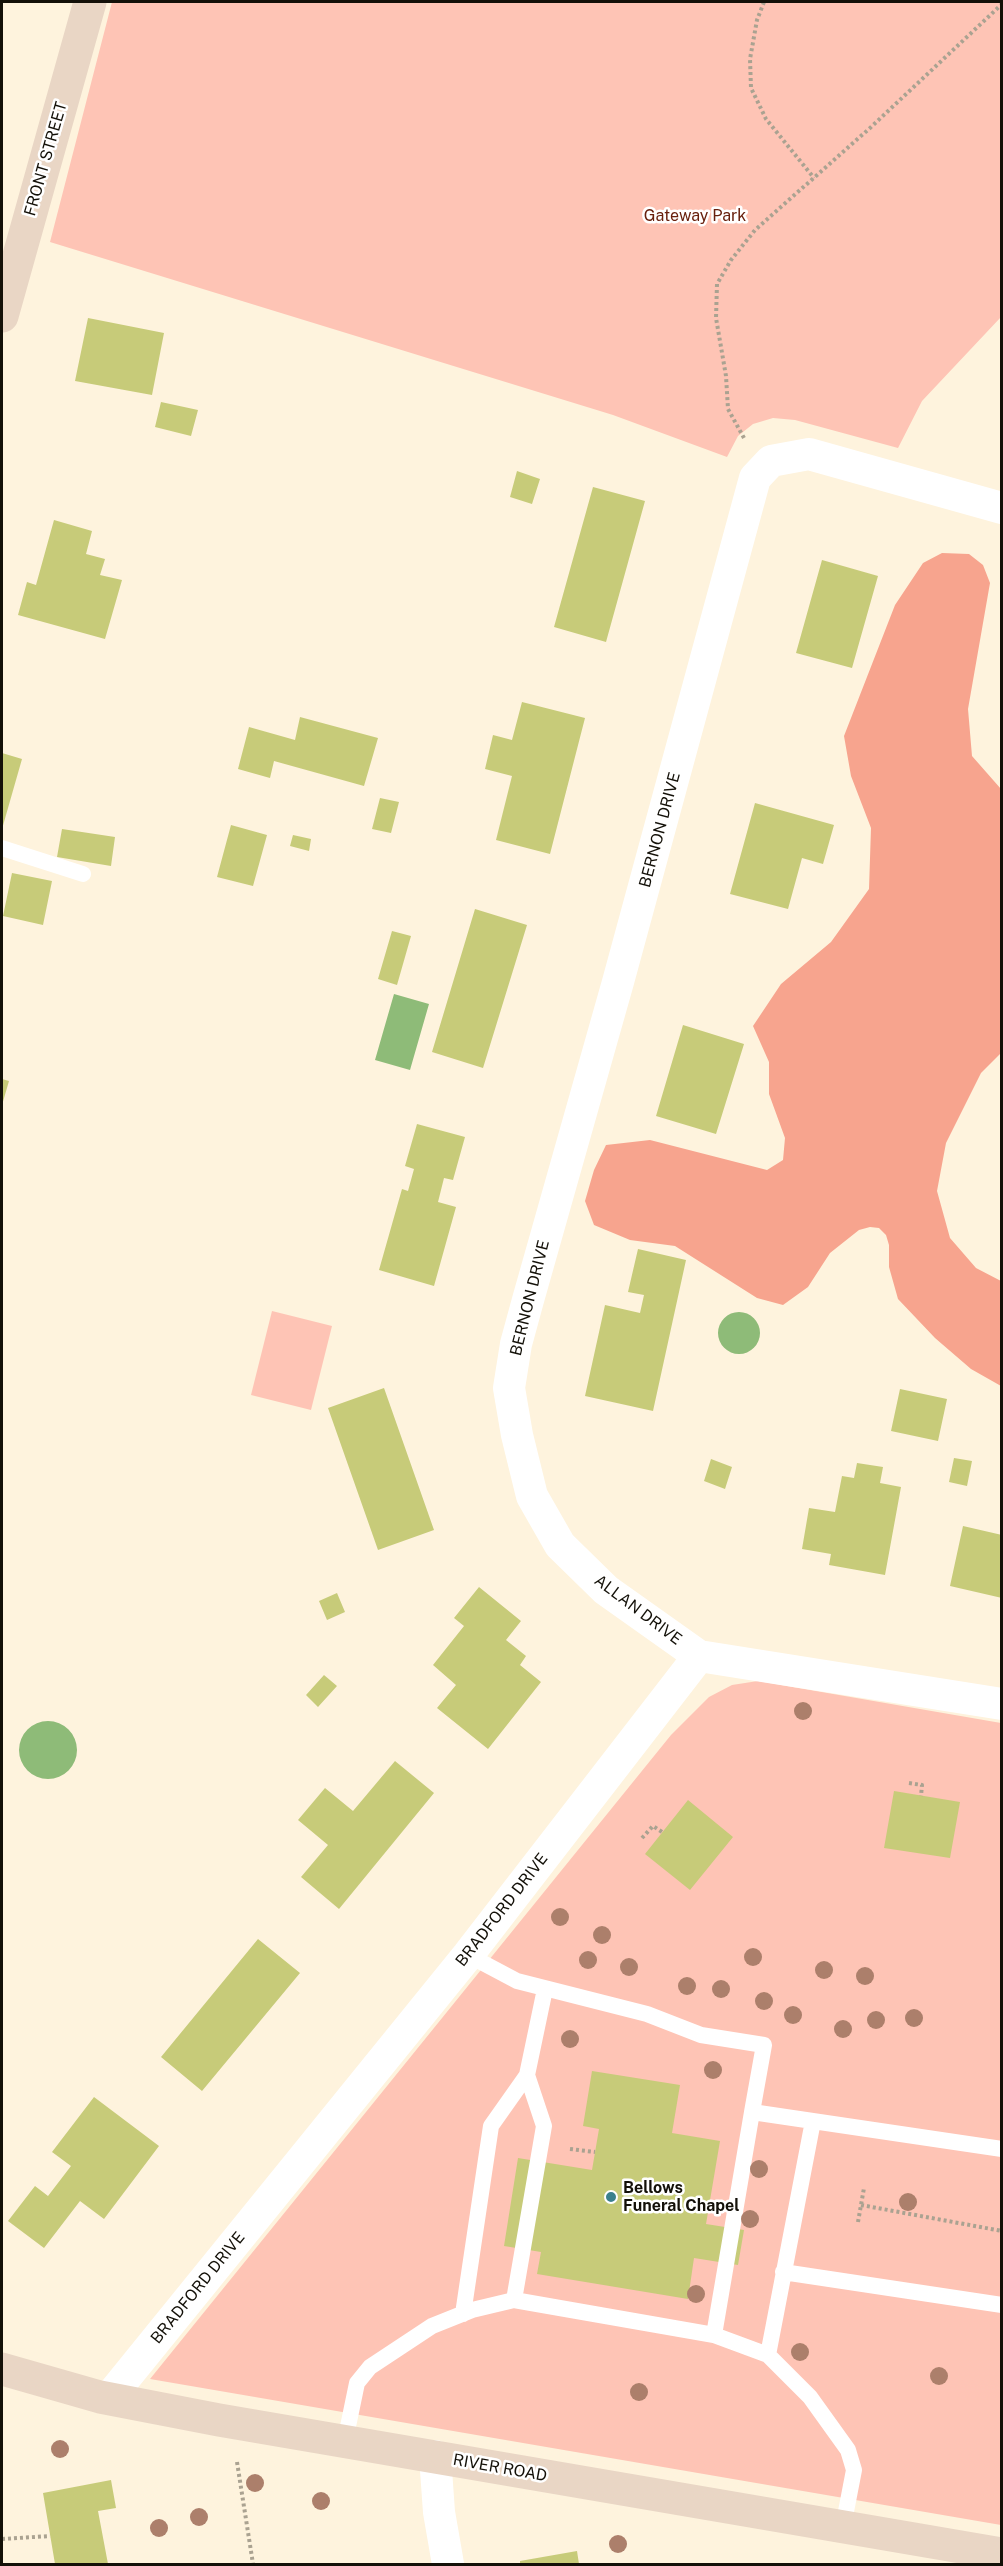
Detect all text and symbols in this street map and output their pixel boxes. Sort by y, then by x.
street label: FRONT STREET [21,100,71,218]
park label: Gateway Park [644,206,746,226]
street label: BERNON DRIVE [635,770,685,890]
street label: BERNON DRIVE [506,1238,554,1358]
street label: ALLAN DRIVE [590,1571,686,1649]
street label: BRADFORD DRIVE [452,1850,552,1970]
place label: Bellows Funeral Chapel [623,2178,739,2216]
marker: Bellows Funeral Chapel [604,2190,618,2204]
street label: BRADFORD DRIVE [147,2228,249,2348]
street label: RIVER ROAD [451,2450,549,2486]

